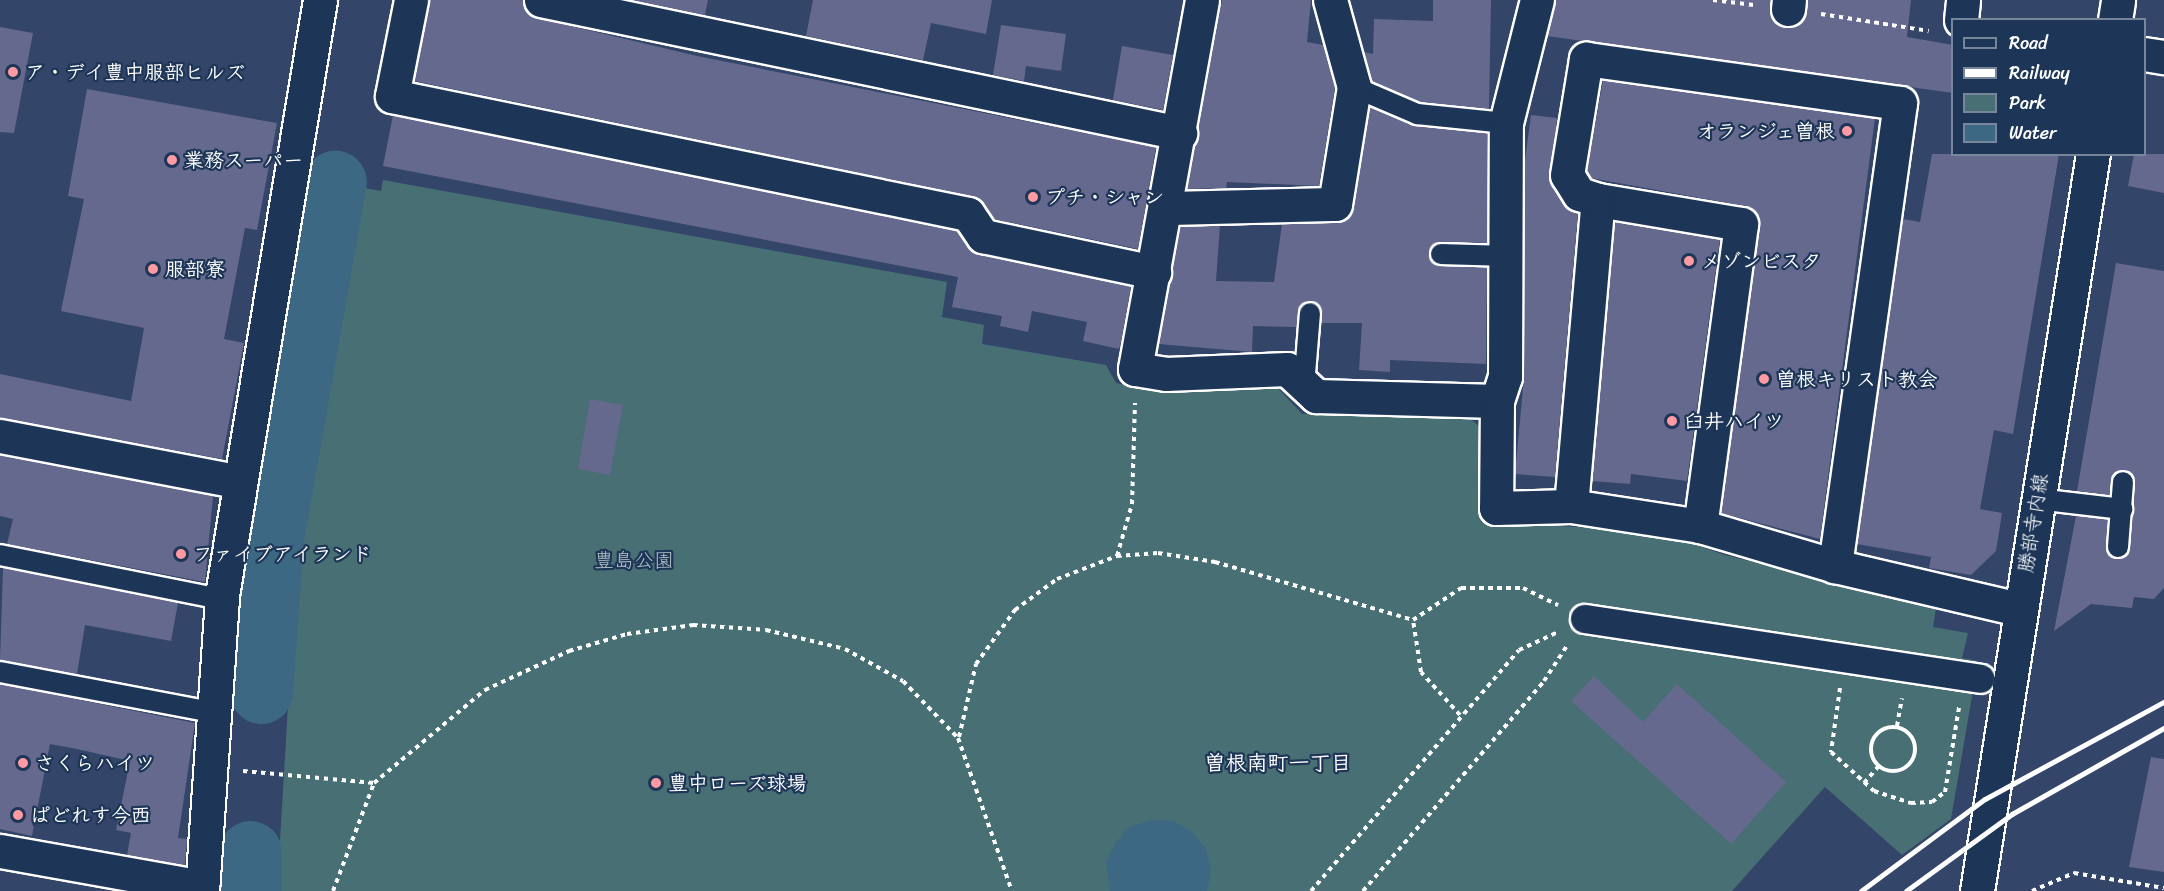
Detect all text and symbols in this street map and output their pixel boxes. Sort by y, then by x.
legend [1951,18,2146,156]
text: Road [2009,27,2048,59]
text: Railway [2009,57,2070,89]
place label: ア・デイ豊中服部ヒルズ [25,60,245,84]
marker: ア・デイ豊中服部ヒルズ [6,65,20,79]
text: Park [2009,87,2046,119]
text: Water [2009,117,2056,149]
place label: オランジェ曽根 [1695,119,1835,143]
marker: オランジェ曽根 [1840,124,1854,138]
place label: 業務スーパー [184,148,303,172]
marker: 業務スーパー [165,153,179,167]
place label: プチ・シャン [1045,185,1165,209]
marker: プチ・シャン [1026,190,1040,204]
place label: メゾンビスタ [1701,249,1821,273]
marker: メゾンビスタ [1682,254,1696,268]
place label: 服部寮 [165,257,225,281]
marker: 服部寮 [146,262,160,276]
place label: 曽根キリスト教会 [1776,367,1936,391]
marker: 曽根キリスト教会 [1757,372,1771,386]
place label: 臼井ハイツ [1684,409,1784,433]
marker: 臼井ハイツ [1665,414,1679,428]
street label: 勝部寺内線 [2013,472,2053,574]
place label: ファイブアイランド [193,542,373,566]
marker: ファイブアイランド [174,547,188,561]
park label: 豊島公園 [594,548,674,572]
district label: 曽根南町一丁目 [1205,750,1351,776]
place label: さくらハイツ [35,751,155,775]
marker: さくらハイツ [16,756,30,770]
place label: 豊中ローズ球場 [668,771,808,795]
marker: 豊中ローズ球場 [649,776,663,790]
place label: ぱどれす今西 [30,803,150,827]
marker: ぱどれす今西 [11,808,25,822]

